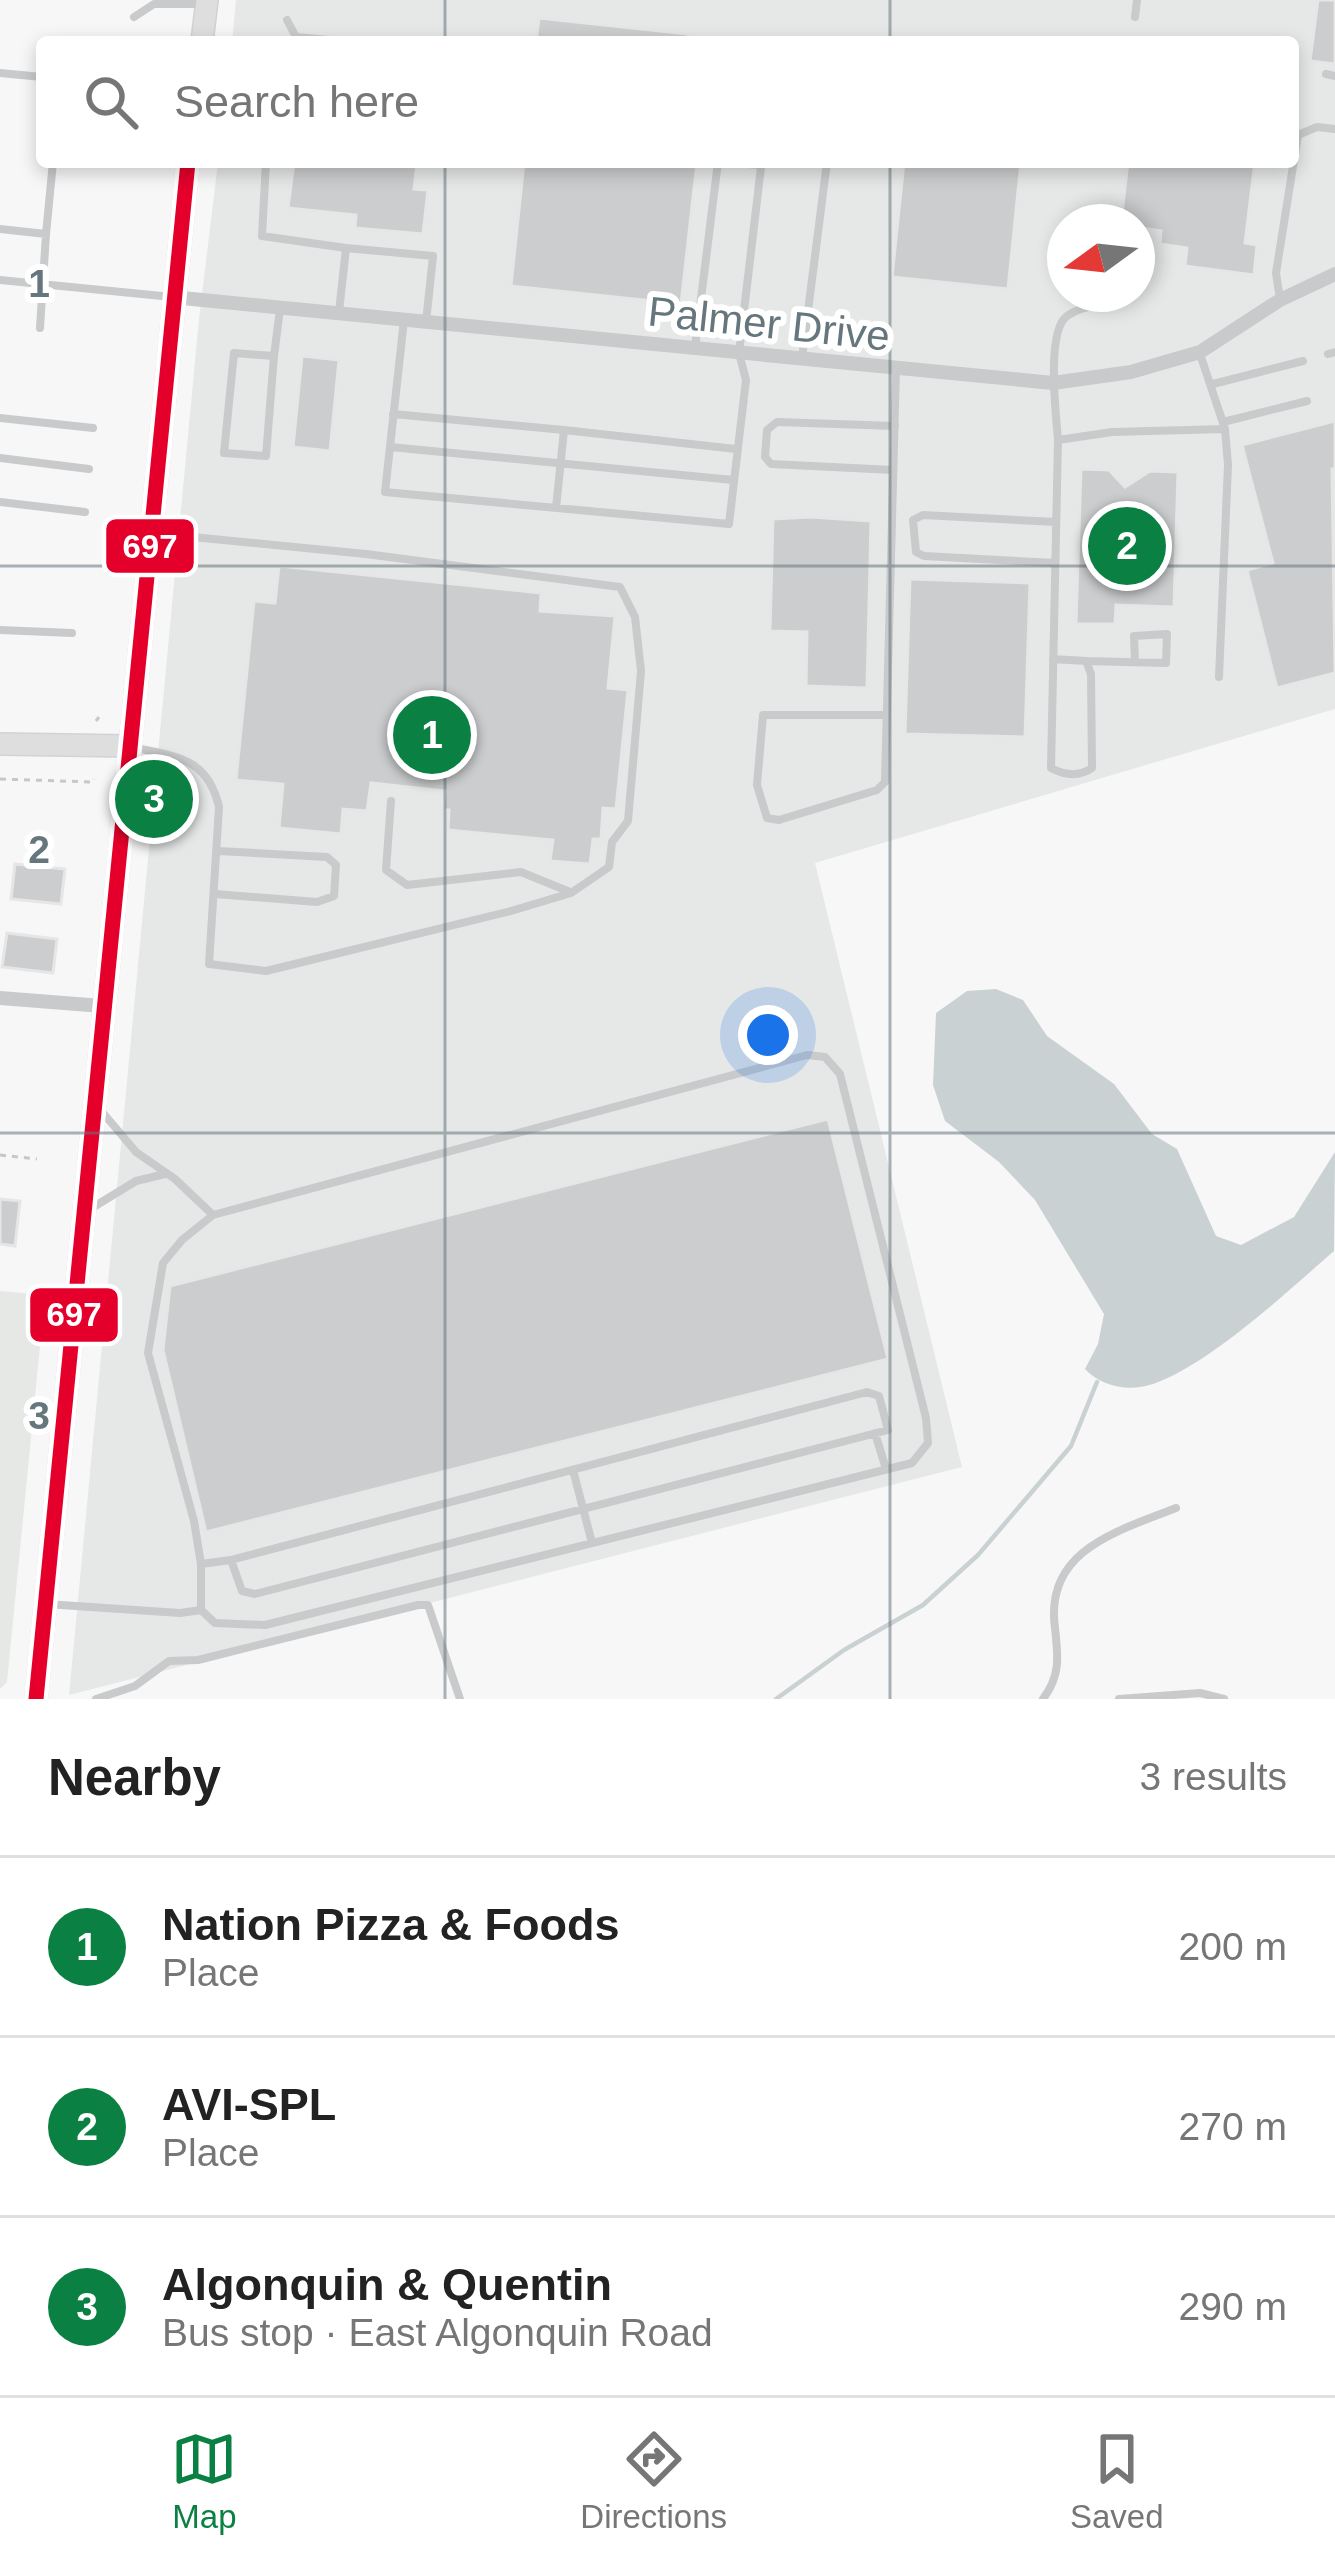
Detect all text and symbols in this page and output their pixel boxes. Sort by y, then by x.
search box [36,36,1299,168]
icon: search [78,69,144,135]
text: Search here [174,76,419,127]
north arrow [1047,204,1155,312]
text: 1 [28,262,50,305]
street label: Palmer Drive [646,287,892,360]
pin: 2 [1088,501,1166,591]
line badge: 697 [104,517,196,575]
text: 697 [122,528,178,565]
pin: 1 [393,690,471,780]
pin: 3 [115,754,193,844]
text: 2 [28,828,50,871]
your location [738,1005,798,1065]
line badge: 697 [28,1286,120,1344]
text: 697 [46,1296,102,1333]
text: 3 [28,1394,50,1437]
text: Nearby [48,1749,221,1806]
text: 3 results [1140,1755,1287,1798]
text: Nation Pizza & Foods [162,1899,620,1950]
text: 1 [76,1925,98,1968]
text: 200 m [1179,1925,1287,1968]
text: Place [162,1951,260,1994]
text: AVI-SPL [162,2079,336,2130]
text: 2 [76,2105,98,2148]
text: 270 m [1179,2105,1287,2148]
text: Place [162,2131,260,2174]
text: Algonquin & Quentin [162,2259,612,2310]
text: 3 [76,2285,98,2328]
text: 290 m [1179,2285,1287,2328]
text: Bus stop · East Algonquin Road [162,2311,713,2354]
tab: Map [171,2426,237,2536]
tab: Directions [580,2426,727,2536]
tab: Saved [1070,2426,1164,2536]

